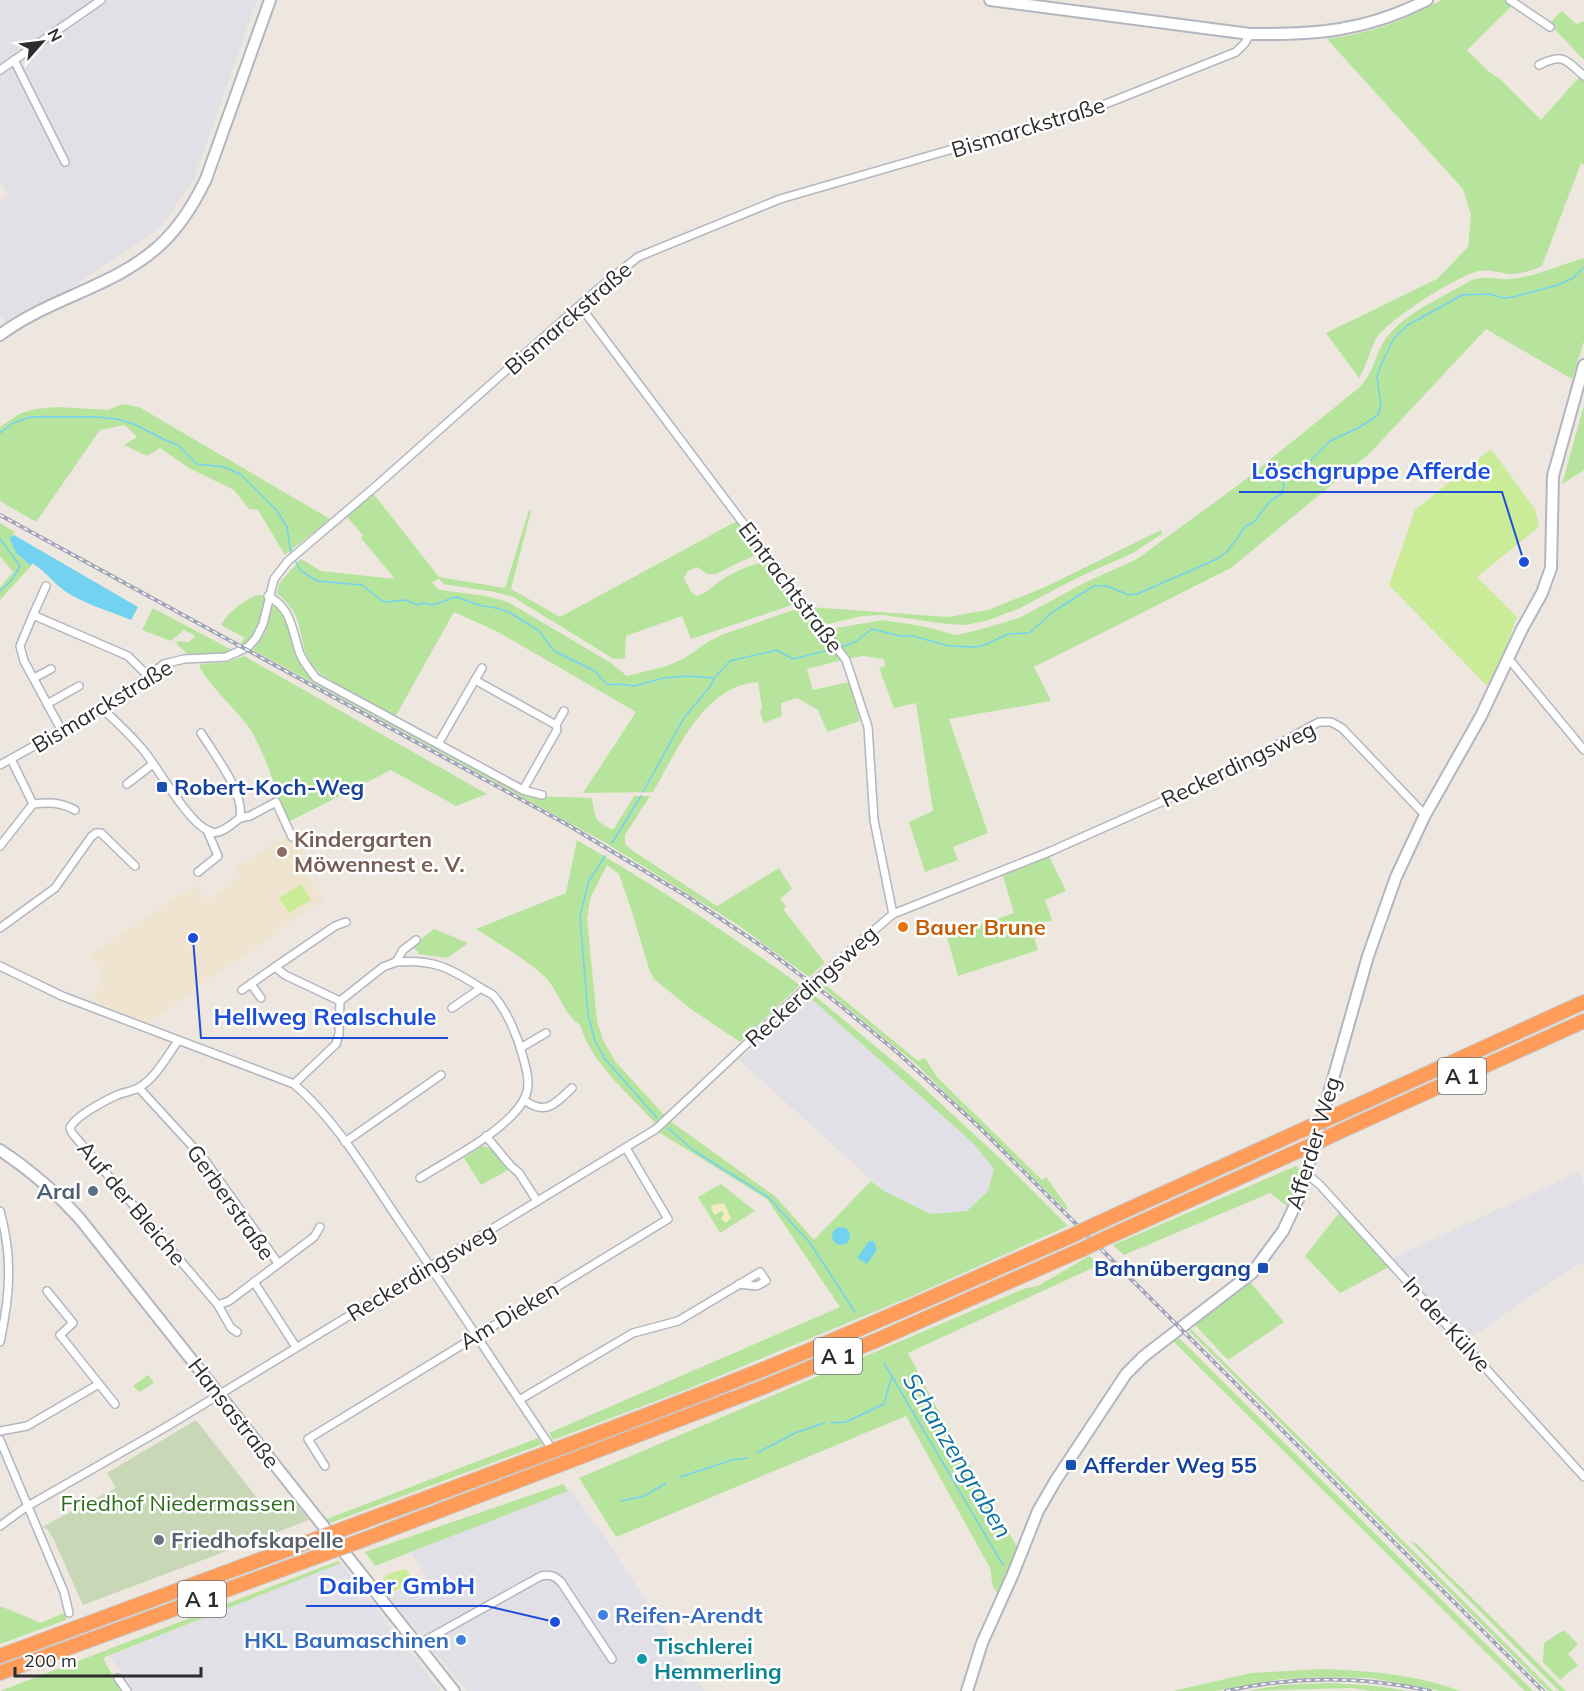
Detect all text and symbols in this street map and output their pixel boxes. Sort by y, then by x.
north arrow [12,12,72,72]
text: N [44,25,67,45]
street label: Bismarckstraße [948,90,1108,164]
street label: Bismarckstraße [499,255,637,381]
callout: Löschgruppe Afferde [1239,450,1502,492]
text: Löschgruppe Afferde [1251,455,1491,485]
street label: Eintrachtstraße [733,516,849,658]
street label: Bismarckstraße [27,653,177,759]
street label: Reckerdingsweg [1156,715,1320,813]
place label: Robert-Koch-Weg [174,773,364,801]
marker: Robert-Koch-Weg [155,780,169,794]
place label: Kindergarten Möwennest e. V. [294,825,465,878]
marker: Kindergarten Möwennest e. V. [275,845,289,859]
place label: Bauer Brune [915,913,1046,941]
street label: Reckerdingsweg [739,919,883,1053]
marker: Bauer Brune [896,920,910,934]
callout: Hellweg Realschule [201,996,448,1038]
text: Hellweg Realschule [213,1001,437,1031]
road number: A 1 [1438,1058,1486,1094]
street label: Afferder Weg [1280,1073,1346,1213]
street label: Auf der Bleiche [72,1135,192,1271]
street label: Gerberstraße [181,1139,281,1265]
place label: Aral [37,1177,81,1205]
marker: Aral [86,1184,100,1198]
street label: Reckerdingsweg [342,1217,500,1327]
place label: Bahnübergang [1094,1254,1251,1282]
marker: Bahnübergang [1256,1261,1270,1275]
street label: In der Külve [1397,1271,1497,1377]
street label: Am Dieken [454,1274,564,1356]
road number: A 1 [814,1338,862,1374]
street label: Hansastraße [182,1352,286,1474]
water label: Schanzengraben [897,1367,1019,1543]
place label: Afferder Weg 55 [1083,1451,1257,1479]
marker: Afferder Weg 55 [1064,1458,1078,1472]
park label: Friedhof Niedermassen [60,1489,296,1517]
place label: Friedhofskapelle [171,1526,344,1554]
marker: Friedhofskapelle [152,1533,166,1547]
callout: Daiber GmbH [306,1564,487,1606]
text: Daiber GmbH [319,1570,475,1600]
road number: A 1 [178,1581,226,1617]
place label: Reifen-Arendt [615,1601,763,1629]
marker: Reifen-Arendt [596,1608,610,1622]
place label: HKL Baumaschinen [244,1626,449,1654]
place label: Tischlerei Hemmerling [654,1632,782,1685]
marker: HKL Baumaschinen [454,1633,468,1647]
scale bar [15,1640,201,1678]
text: 200 m [24,1649,77,1672]
marker: Tischlerei Hemmerling [635,1652,649,1666]

